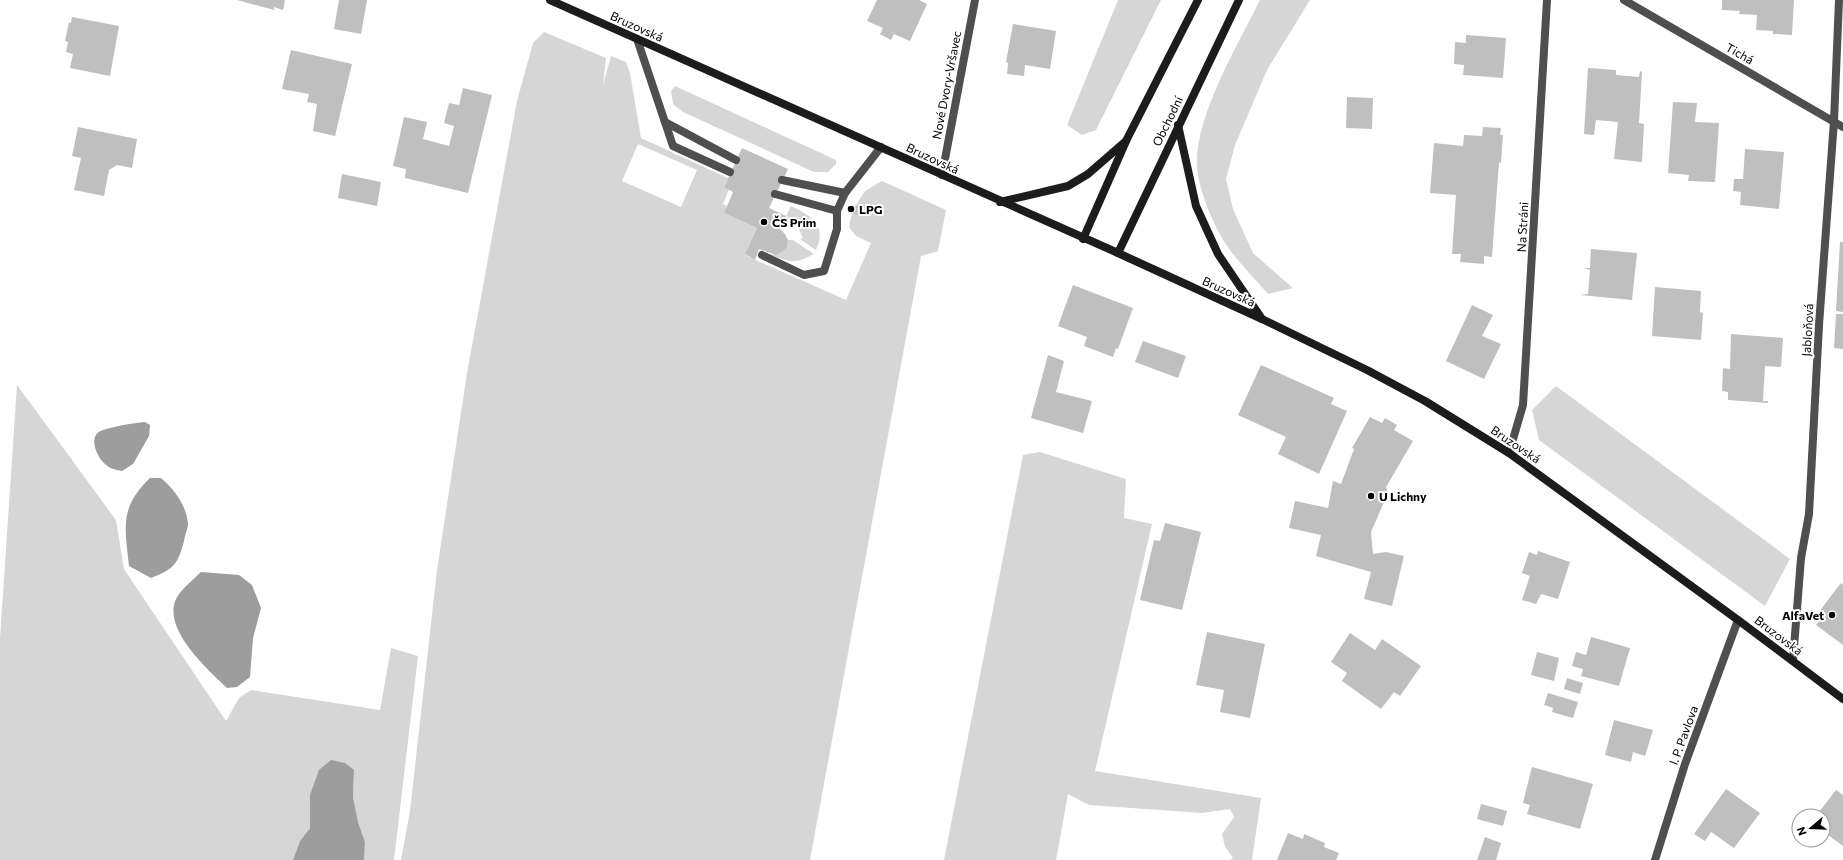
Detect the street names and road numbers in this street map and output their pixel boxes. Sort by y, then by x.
street label: Bruzovská [608,8,666,44]
street label: Nové Dvory-Vršavec [929,30,963,140]
street label: Tichá [1724,39,1756,67]
street label: Obchodní [1149,93,1185,148]
street label: Bruzovská [904,140,962,176]
street label: Na Stráni [1514,202,1530,252]
street label: Bruzovská [1200,273,1258,309]
street label: Jabloňová [1799,303,1816,357]
street label: Bruzovská [1489,422,1543,466]
street label: Bruzovská [1752,612,1806,658]
street label: I. P. Pavlova [1666,703,1700,767]

